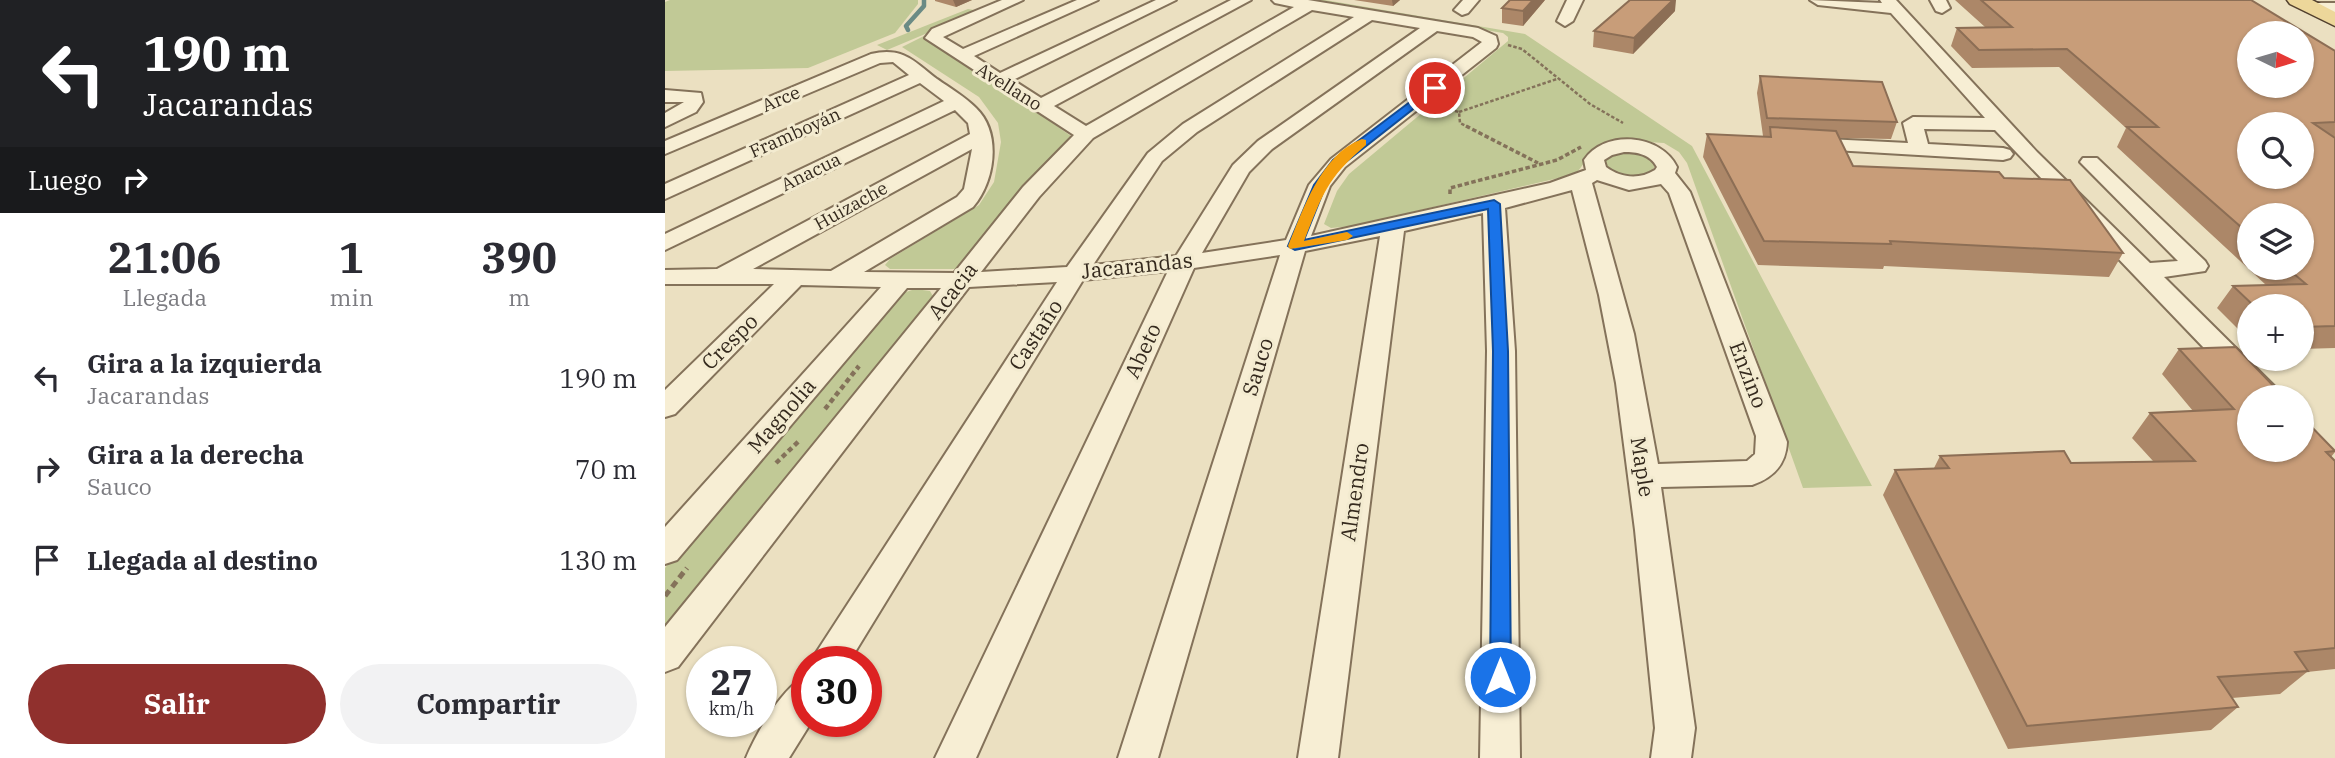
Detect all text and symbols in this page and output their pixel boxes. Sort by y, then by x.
text: 190 m [143,21,290,84]
north arrow [2237,21,2313,98]
map controls [2237,21,2314,462]
icon: left [28,28,119,119]
street label: Avellano [972,57,1046,116]
pin [1405,58,1465,118]
icon: arrive [1416,69,1454,107]
street label: Arce [758,80,803,117]
text: Jacarandas [143,83,313,125]
street label: Framboyán [746,102,844,163]
button: search [2237,112,2314,189]
street label: Anacua [777,147,845,196]
icon: right [116,161,154,199]
text: Luego [28,163,102,197]
street label: Huizache [810,176,891,235]
button: layers [2237,203,2314,280]
text: 21:06 [108,230,222,285]
text: 1 [339,230,364,285]
text: 390 [481,230,557,285]
street label: Jacarandas [1080,245,1194,285]
street label: Acacia [921,256,983,325]
text: Llegada [123,282,207,312]
text: min [330,282,373,312]
text: m [508,282,530,312]
street label: Castaño [1002,294,1068,375]
button: + [2237,294,2314,371]
street label: Crespo [695,307,764,376]
street label: Abeto [1117,319,1167,383]
street label: Sauco [1235,334,1279,399]
street label: Enzino [1723,337,1774,412]
text: Gira a la izquierda [87,346,322,380]
icon: left [28,359,66,397]
text: 190 m [559,361,637,395]
street label: Magnolia [741,372,822,459]
text: Jacarandas [87,380,210,410]
button: − [2237,385,2314,462]
street label: Maple [1624,435,1662,499]
text: Gira a la derecha [87,437,304,471]
street label: Almendro [1333,441,1375,543]
icon: right [28,450,66,488]
text: 70 m [575,452,637,486]
text: Sauco [87,471,152,501]
icon: arrive [28,541,66,579]
text: Llegada al destino [87,543,318,577]
text: 130 m [559,543,637,577]
position arrow [1463,640,1537,714]
speed limit sign: 30 [791,646,882,737]
text: 27 [710,659,753,705]
button: Salir [28,664,326,744]
button: Compartir [340,664,637,744]
text: km/h [709,697,754,720]

